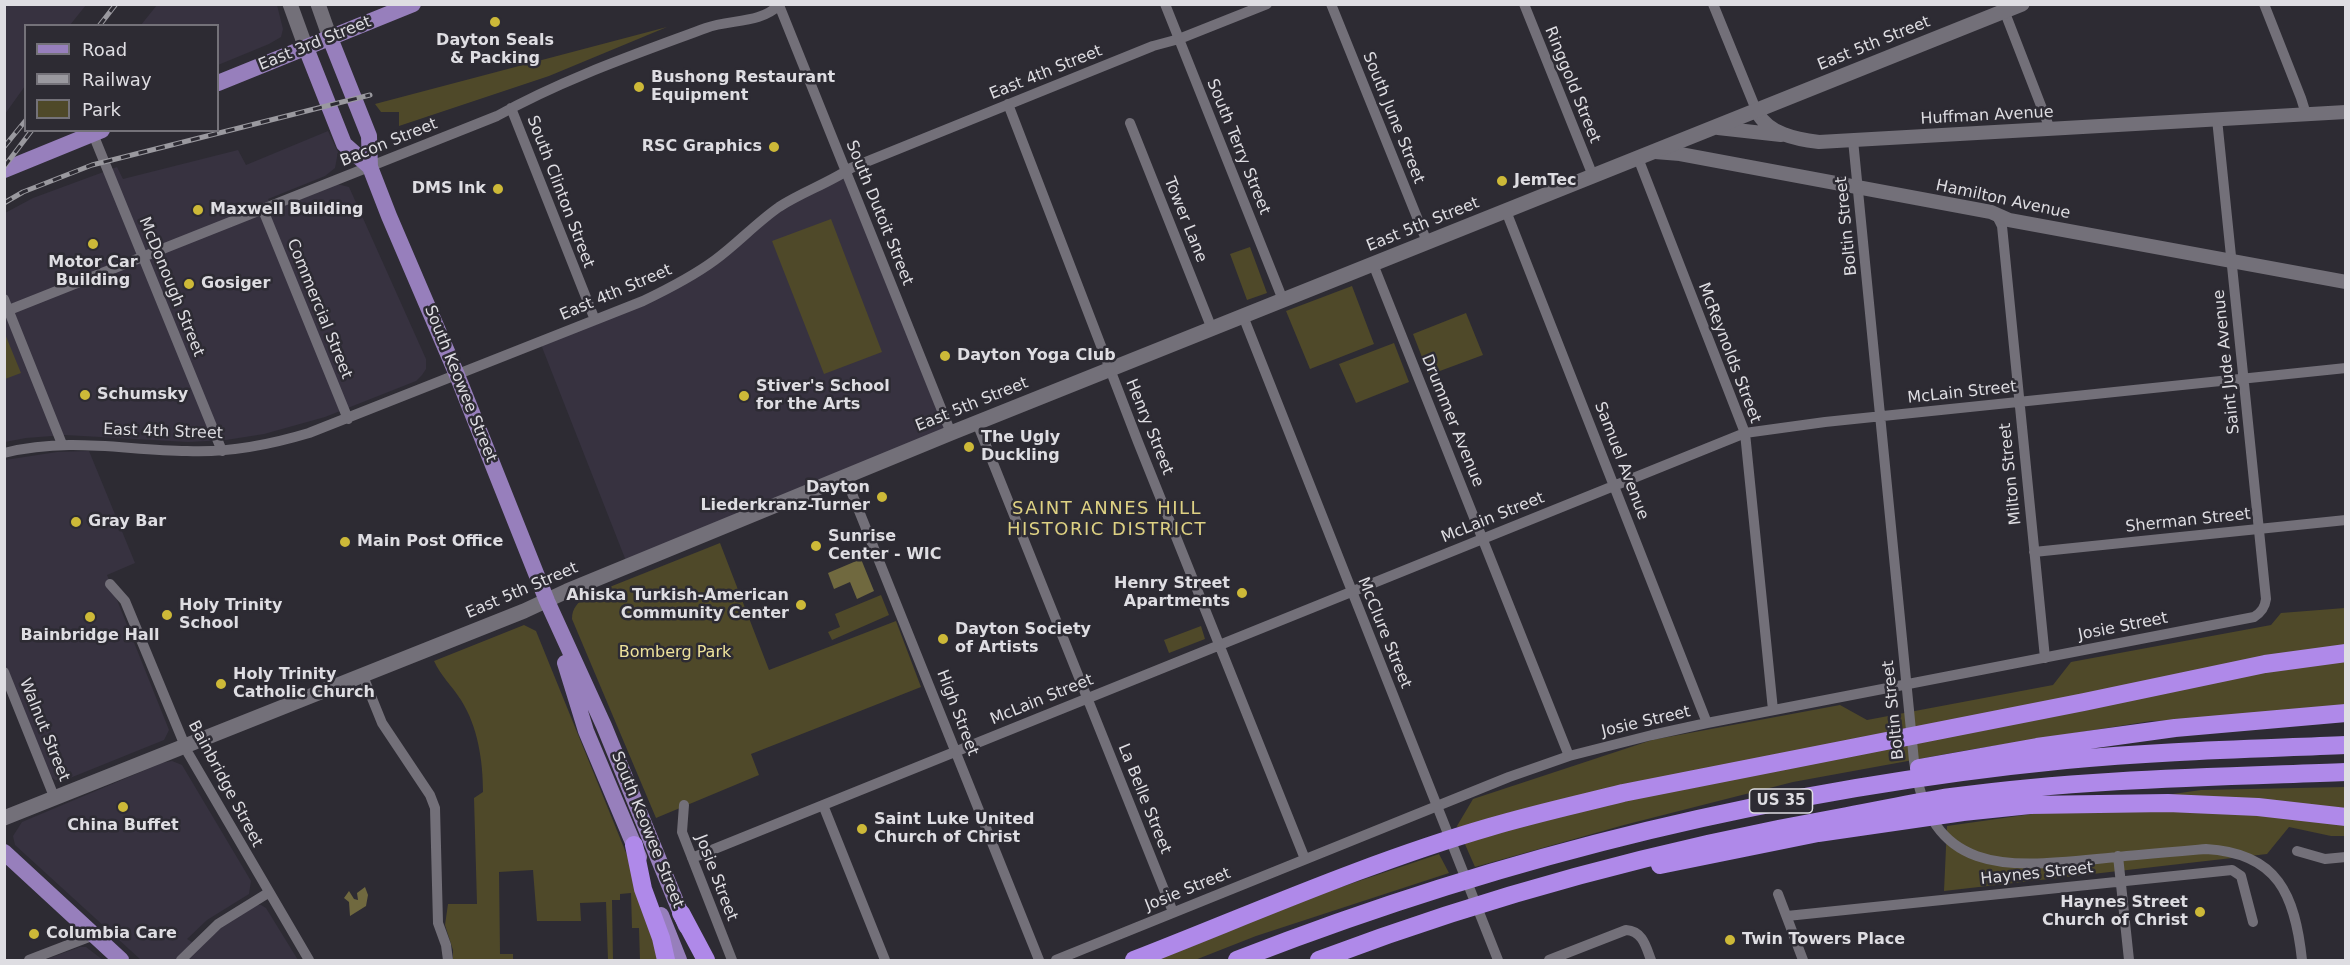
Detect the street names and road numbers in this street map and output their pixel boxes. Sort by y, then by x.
street label: East 3rd Street [256,13,374,75]
street label: East 5th Street [1815,13,1933,75]
street label: Ringgold Street [1540,24,1604,146]
street label: East 4th Street [987,42,1105,104]
street label: South June Street [1358,49,1428,187]
street label: South Terry Street [1202,76,1274,218]
street label: Huffman Avenue [1920,103,2054,129]
street label: South Clinton Street [522,113,598,271]
street label: Bacon Street [338,115,440,171]
street label: South Dutoit Street [841,138,917,288]
street label: Tower Lane [1159,175,1211,265]
street label: Boltin Street [1832,175,1862,277]
street label: Hamilton Avenue [1934,176,2072,224]
street label: East 5th Street [1364,194,1482,256]
street label: McDonough Street [134,214,208,360]
street label: Commercial Street [282,236,356,382]
street label: East 4th Street [557,261,675,325]
street label: McReynolds Street [1693,280,1765,426]
street label: Saint Jude Avenue [2210,289,2244,435]
street label: South Keowee Street [420,303,500,465]
street label: Drummer Avenue [1417,352,1487,490]
street label: East 5th Street [913,374,1031,436]
street label: Henry Street [1121,376,1177,478]
street label: McLain Street [1906,378,2018,408]
street label: Samuel Avenue [1590,399,1652,523]
street label: East 4th Street [103,420,223,444]
street label: Milton Street [1996,422,2026,526]
street label: McLain Street [1439,489,1547,547]
street label: Sherman Street [2125,505,2251,537]
street label: East 5th Street [463,559,581,623]
street label: McClure Street [1353,575,1415,691]
street label: Josie Street [2077,609,2169,645]
street label: Boltin Street [1879,659,1909,761]
street label: High Street [932,667,982,759]
street label: McLain Street [988,671,1096,729]
street label: Walnut Street [15,676,73,784]
street label: Josie Street [1600,702,1692,742]
street label: Bainbridge Street [184,718,266,850]
street label: La Belle Street [1113,741,1175,857]
street label: South Keowee Street [607,749,687,911]
road number: US 35 [1750,789,1812,813]
street label: Josie Street [691,832,741,924]
street label: Haynes Street [1980,859,2094,889]
street label: Josie Street [1142,864,1234,916]

